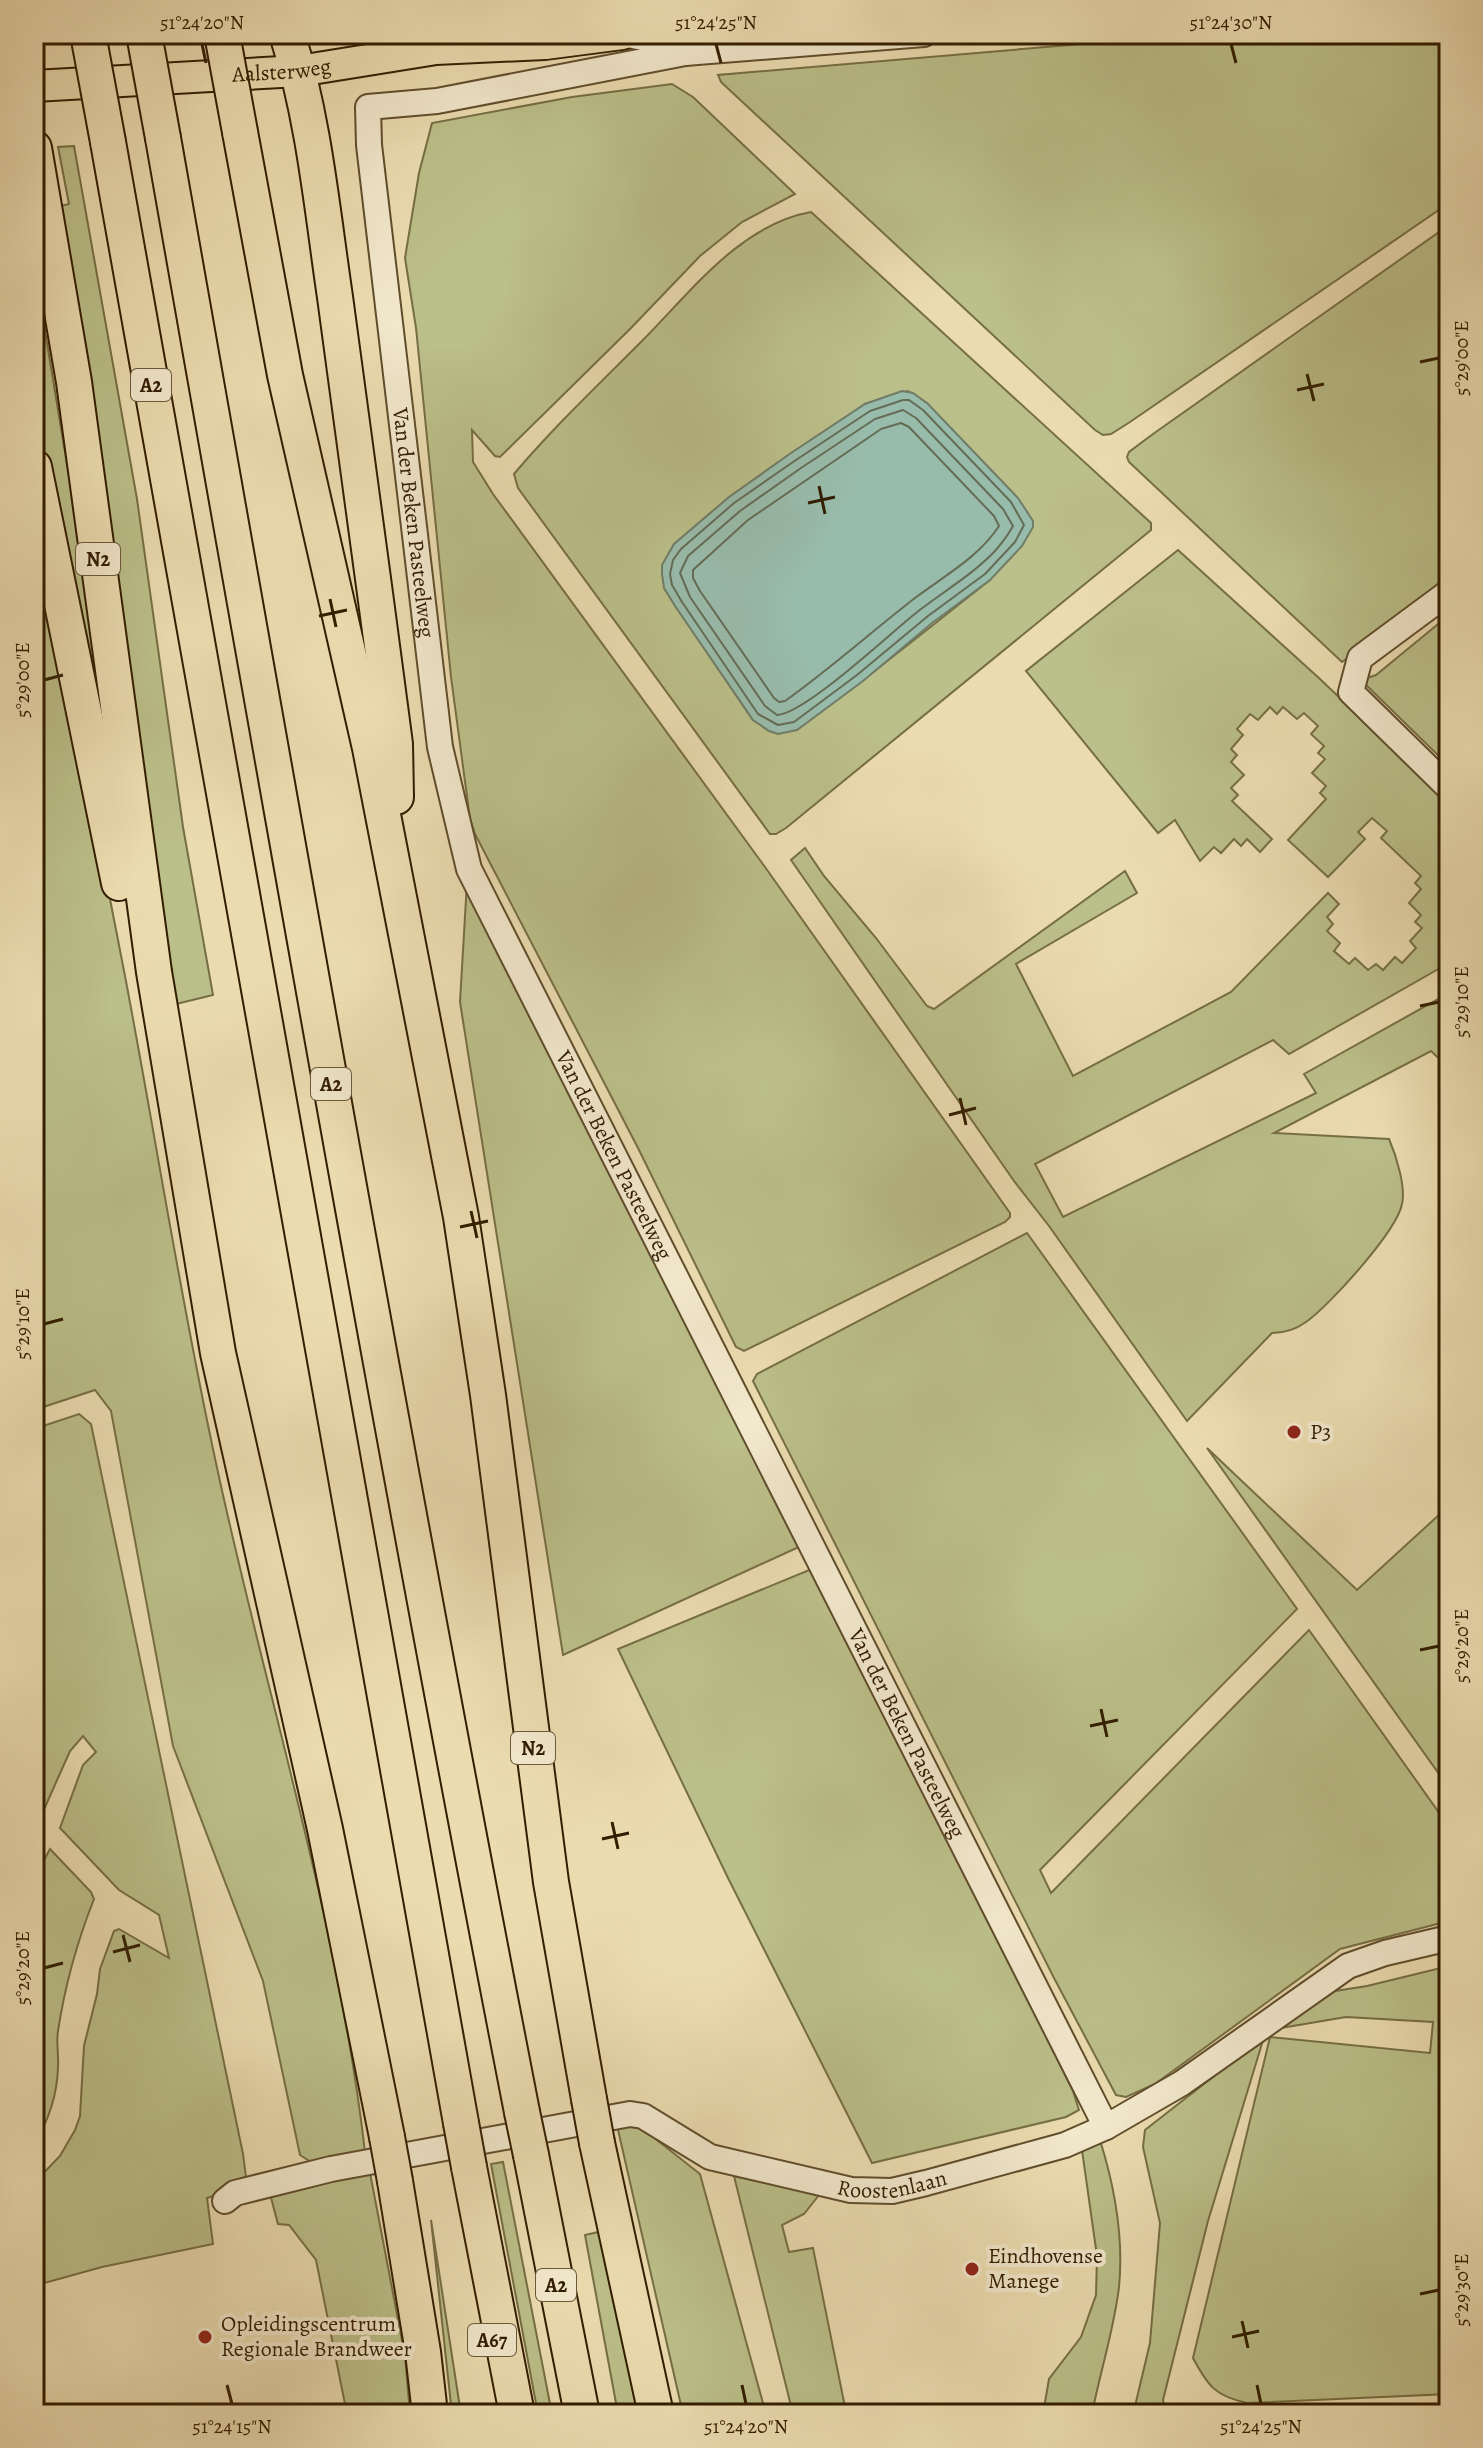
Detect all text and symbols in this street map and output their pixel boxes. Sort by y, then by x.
text: 51°24'20"N [160,9,244,36]
text: 51°24'25"N [675,9,757,36]
text: 51°24'30"N [1190,9,1272,36]
street label: Aalsterweg [230,51,333,90]
text: 5°29'00"E [1448,320,1475,396]
road number: A2 [131,369,171,401]
street label: Van der Beken Pasteelweg [385,405,442,639]
road number: N2 [76,543,120,575]
text: 5°29'00"E [9,642,36,718]
text: 5°29'10"E [1448,966,1475,1038]
street label: Van der Beken Pasteelweg [548,1044,680,1265]
road number: A2 [311,1068,351,1100]
text: 5°29'10"E [9,1288,36,1360]
place label: P3 [1310,1417,1331,1447]
marker: P3 [1285,1423,1303,1441]
text: 5°29'20"E [1448,1609,1475,1683]
street label: Van der Beken Pasteelweg [841,1622,972,1843]
road number: N2 [511,1732,555,1764]
text: 5°29'20"E [9,1931,36,2005]
street label: Roostenlaan [834,2163,950,2206]
place label: Eindhovense Manege [988,2241,1103,2296]
text: 5°29'30"E [1448,2253,1475,2327]
marker: Eindhovense Manege [963,2260,981,2278]
road number: A2 [536,2269,576,2301]
place label: Opleidingscentrum Regionale Brandweer [221,2309,412,2364]
road number: A67 [468,2324,516,2356]
marker: Opleidingscentrum Regionale Brandweer [196,2328,214,2346]
text: 51°24'15"N [192,2413,272,2440]
text: 51°24'20"N [704,2413,788,2440]
text: 51°24'25"N [1220,2413,1302,2440]

